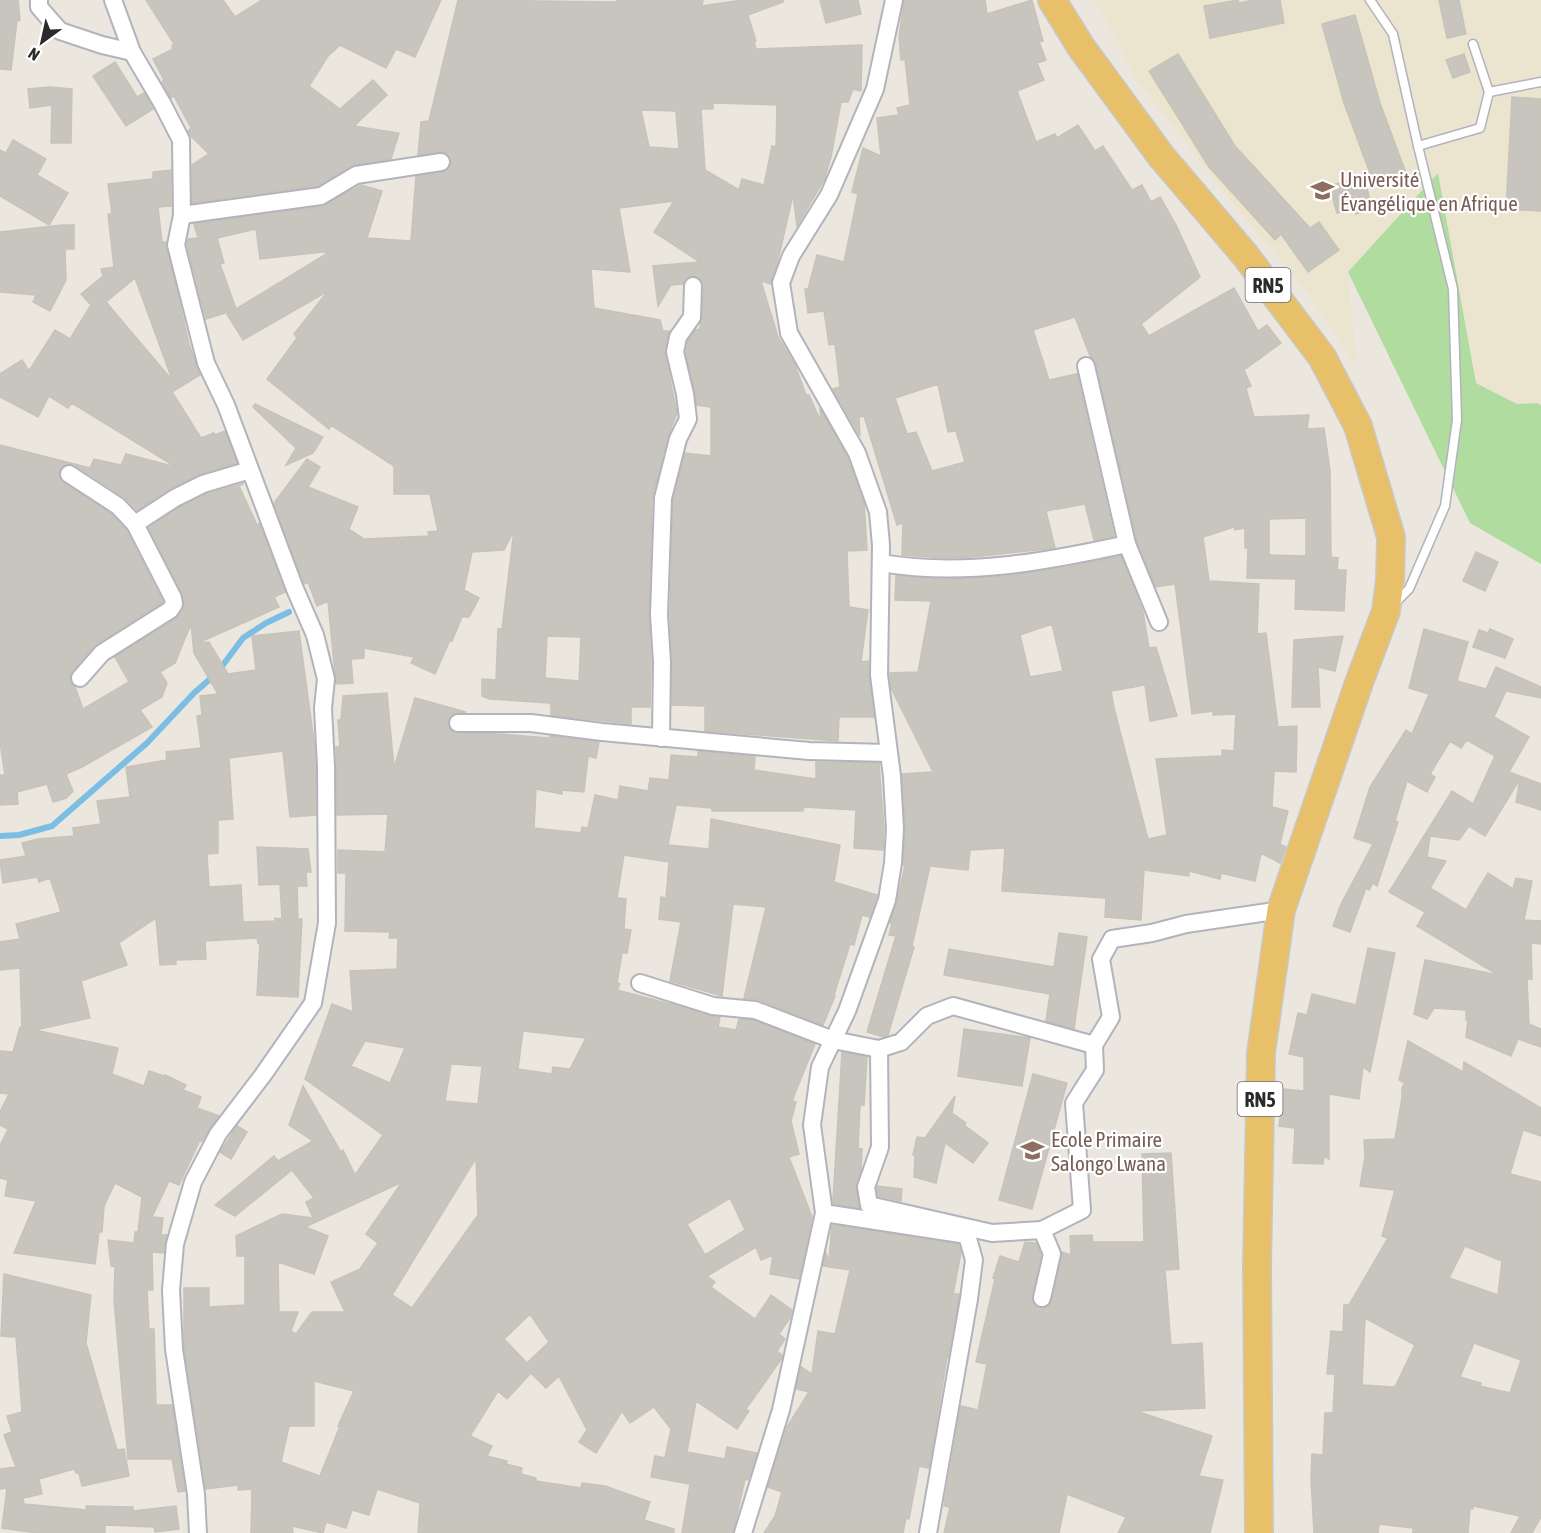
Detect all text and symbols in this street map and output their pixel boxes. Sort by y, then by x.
north arrow [12,12,72,72]
text: N [25,44,43,65]
place label: Université Évangélique en Afrique [1340,167,1518,215]
school or university icon: Université Évangélique en Afrique [1309,178,1335,204]
road number: RN5 [1246,268,1290,302]
road number: RN5 [1238,1082,1282,1116]
place label: Ecole Primaire Salongo Lwana [1051,1127,1166,1175]
school or university icon: Ecole Primaire Salongo Lwana [1020,1138,1046,1164]

